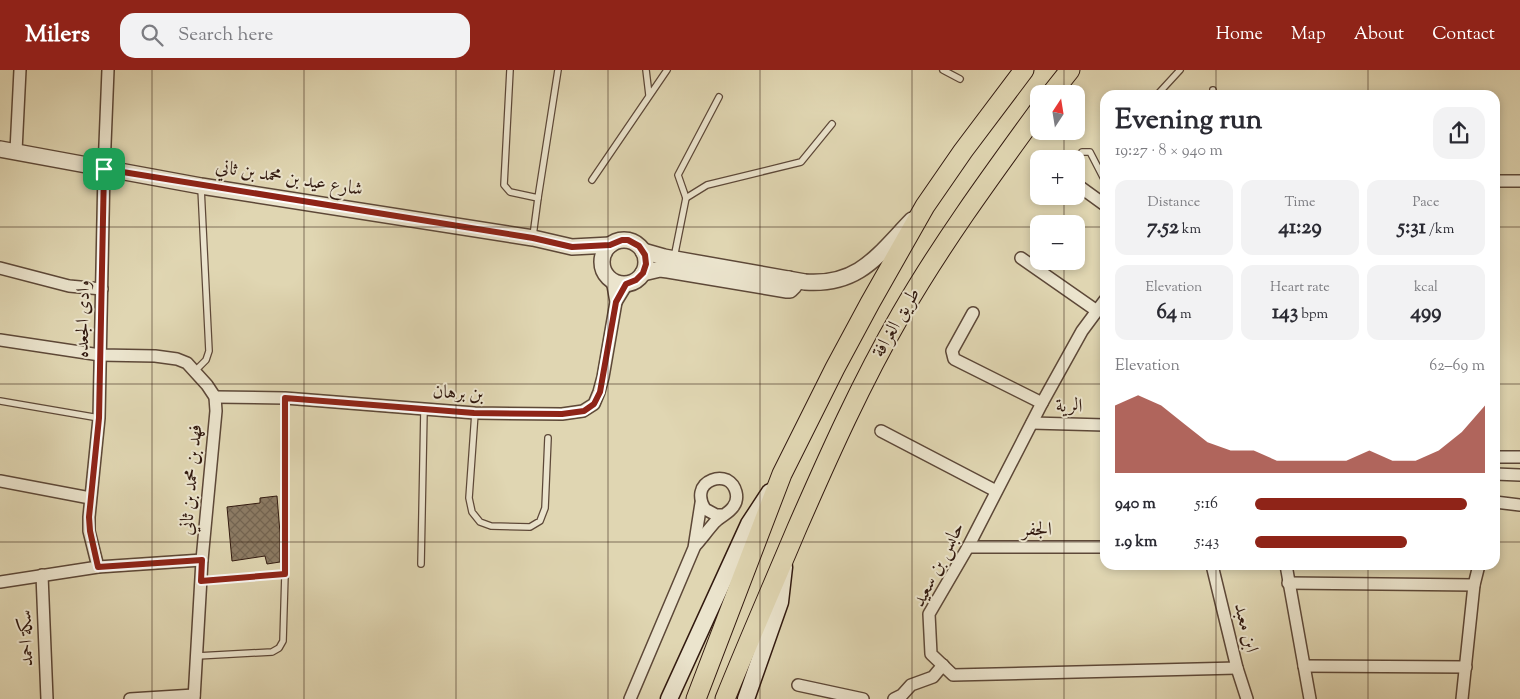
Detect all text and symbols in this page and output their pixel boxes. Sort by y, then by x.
search box [120,13,470,58]
text: Milers [25,18,90,52]
icon: search [138,21,166,49]
text: Search here [178,22,273,49]
text: Home [1216,22,1263,48]
text: Map [1291,22,1326,48]
text: About [1354,22,1404,48]
text: Contact [1432,22,1495,48]
north arrow [1030,85,1085,140]
map controls [1030,85,1085,270]
text: Evening run [1115,101,1262,141]
button: share [1433,107,1485,159]
text: 19:27 · 8 × 940 m [1115,140,1223,163]
pin [83,148,125,190]
button: + [1030,150,1085,205]
street label: شارع عيد بن محمد بن ثاني [213,154,365,204]
icon: arrive [90,155,118,183]
text: Distance [1148,193,1200,213]
text: Time [1284,193,1316,213]
text: Pace [1413,193,1439,213]
text: 7.52 [1147,213,1179,243]
text: 41:29 [1278,213,1322,243]
text: 5:31 [1398,213,1426,243]
button: − [1030,215,1085,270]
text: km [1179,220,1201,240]
text: /km [1426,220,1454,240]
text: Elevation [1146,278,1202,298]
text: Heart rate [1270,278,1330,298]
text: kcal [1414,278,1438,298]
street label: وادى الجعده [70,280,98,358]
street label: طريق الغرافة [866,283,928,363]
text: 64 [1156,298,1177,328]
text: 143 [1272,298,1298,328]
text: 499 [1411,298,1441,328]
text: m [1177,305,1192,325]
text: bpm [1298,305,1328,325]
text: Elevation [1115,355,1180,378]
text: 62–69 m [1429,355,1485,378]
street label: بن برهان [432,379,485,409]
street label: الرية [1055,393,1083,421]
street label: فهد بن محمد بن ثاني [174,423,210,537]
text: 940 m [1115,493,1156,516]
text: 5:16 [1195,493,1218,516]
street label: الجفر [1020,517,1052,544]
street label: حابس بن سعيد [906,518,972,612]
text: 1.9 km [1115,531,1157,554]
text: 5:43 [1195,531,1219,554]
street label: ابن معبد [1226,600,1264,656]
street label: سكة احمد [13,609,41,667]

